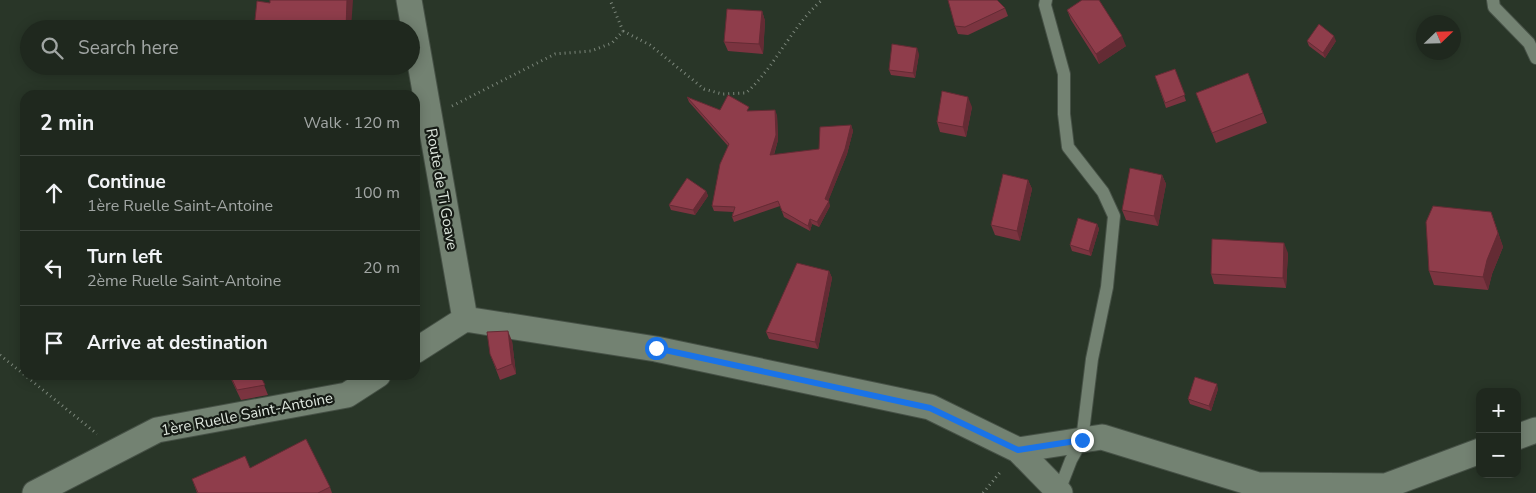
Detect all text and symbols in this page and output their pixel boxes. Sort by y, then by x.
north arrow [1416,15,1461,60]
search box [20,20,420,75]
icon: search [38,34,66,62]
text: Search here [78,35,179,61]
text: 2 min [40,109,94,137]
text: Walk · 120 m [304,112,400,134]
street label: Route de Ti Goave [421,127,463,251]
text: Continue [87,169,166,195]
icon: ahead [40,179,68,207]
text: 100 m [353,182,400,204]
text: 1ère Ruelle Saint-Antoine [87,195,273,217]
text: Turn left [87,244,162,270]
icon: left [40,254,68,282]
text: 20 m [363,257,400,279]
text: 2ème Ruelle Saint-Antoine [87,270,281,292]
icon: arrive [40,329,68,357]
text: Arrive at destination [87,330,268,356]
route start [645,337,668,360]
street label: 1ère Ruelle Saint-Antoine [159,388,335,440]
map controls [1476,388,1521,478]
button: + [1476,388,1521,433]
route end [1071,429,1094,452]
button: − [1476,433,1521,478]

